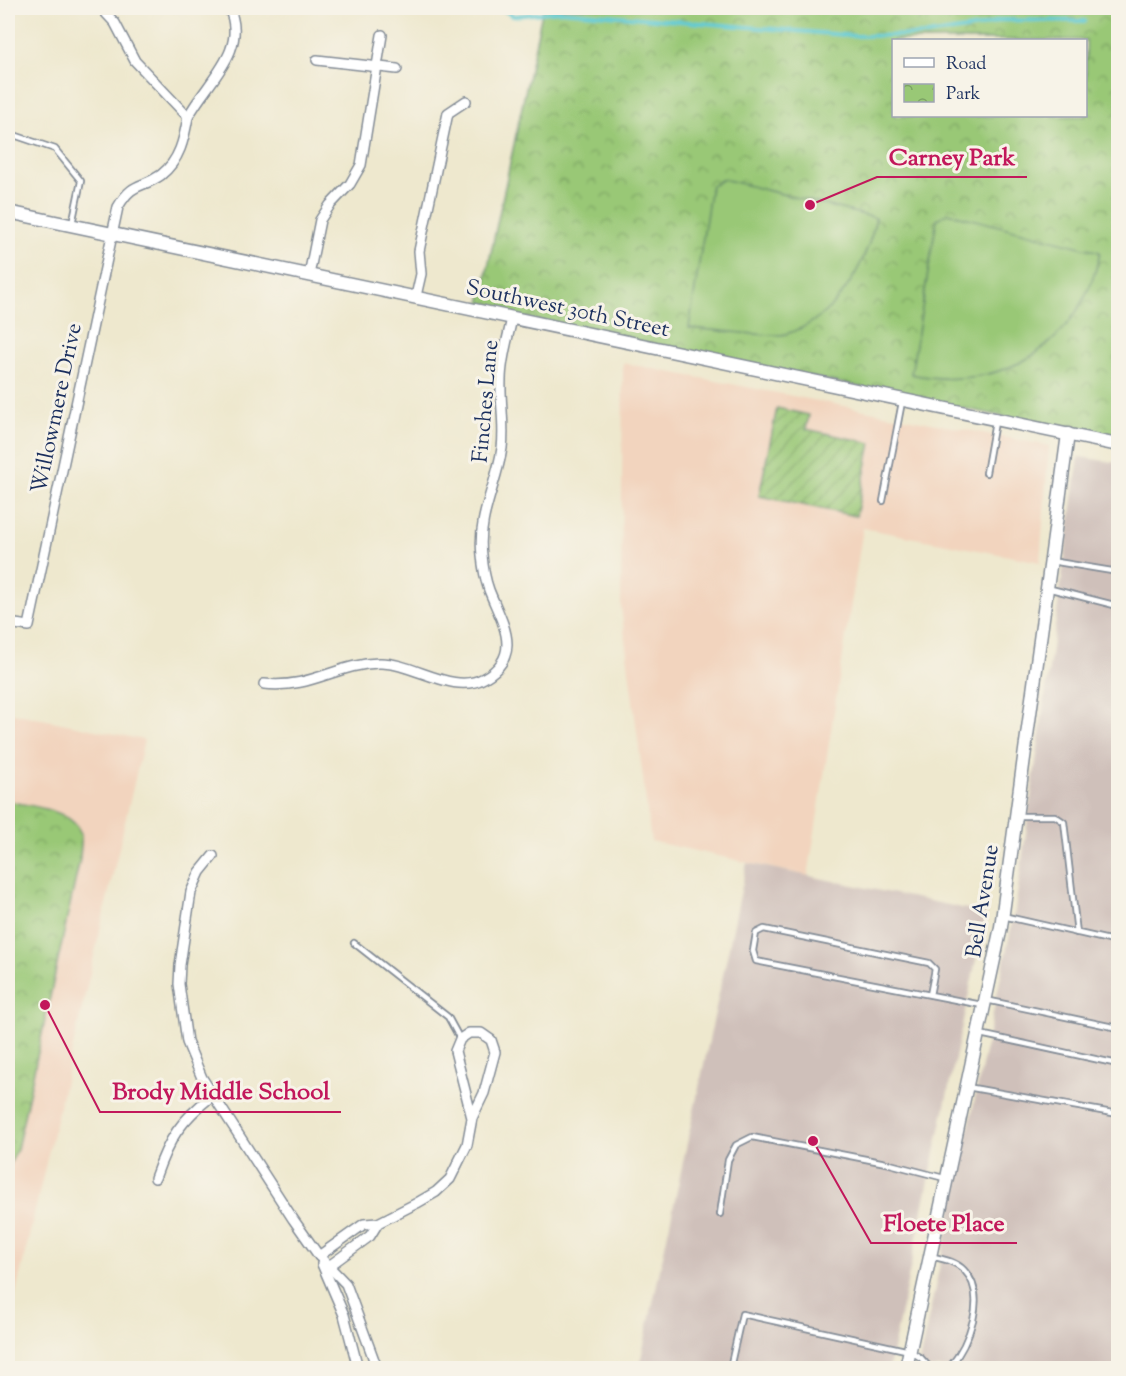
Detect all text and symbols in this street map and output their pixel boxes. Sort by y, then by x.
legend [892,39,1087,117]
text: Road [946,52,986,78]
text: Park [946,82,981,108]
callout: Carney Park [877,135,1027,177]
text: Carney Park [889,142,1016,176]
street label: Southwest 30th Street [463,273,672,347]
street label: Willowmere Drive [24,320,92,497]
street label: Finches Lane [466,338,508,464]
street label: Bell Avenue [959,842,1009,961]
callout: Brody Middle School [100,1070,341,1112]
text: Brody Middle School [112,1076,330,1110]
callout: Floete Place [871,1201,1017,1243]
text: Floete Place [883,1208,1005,1242]

